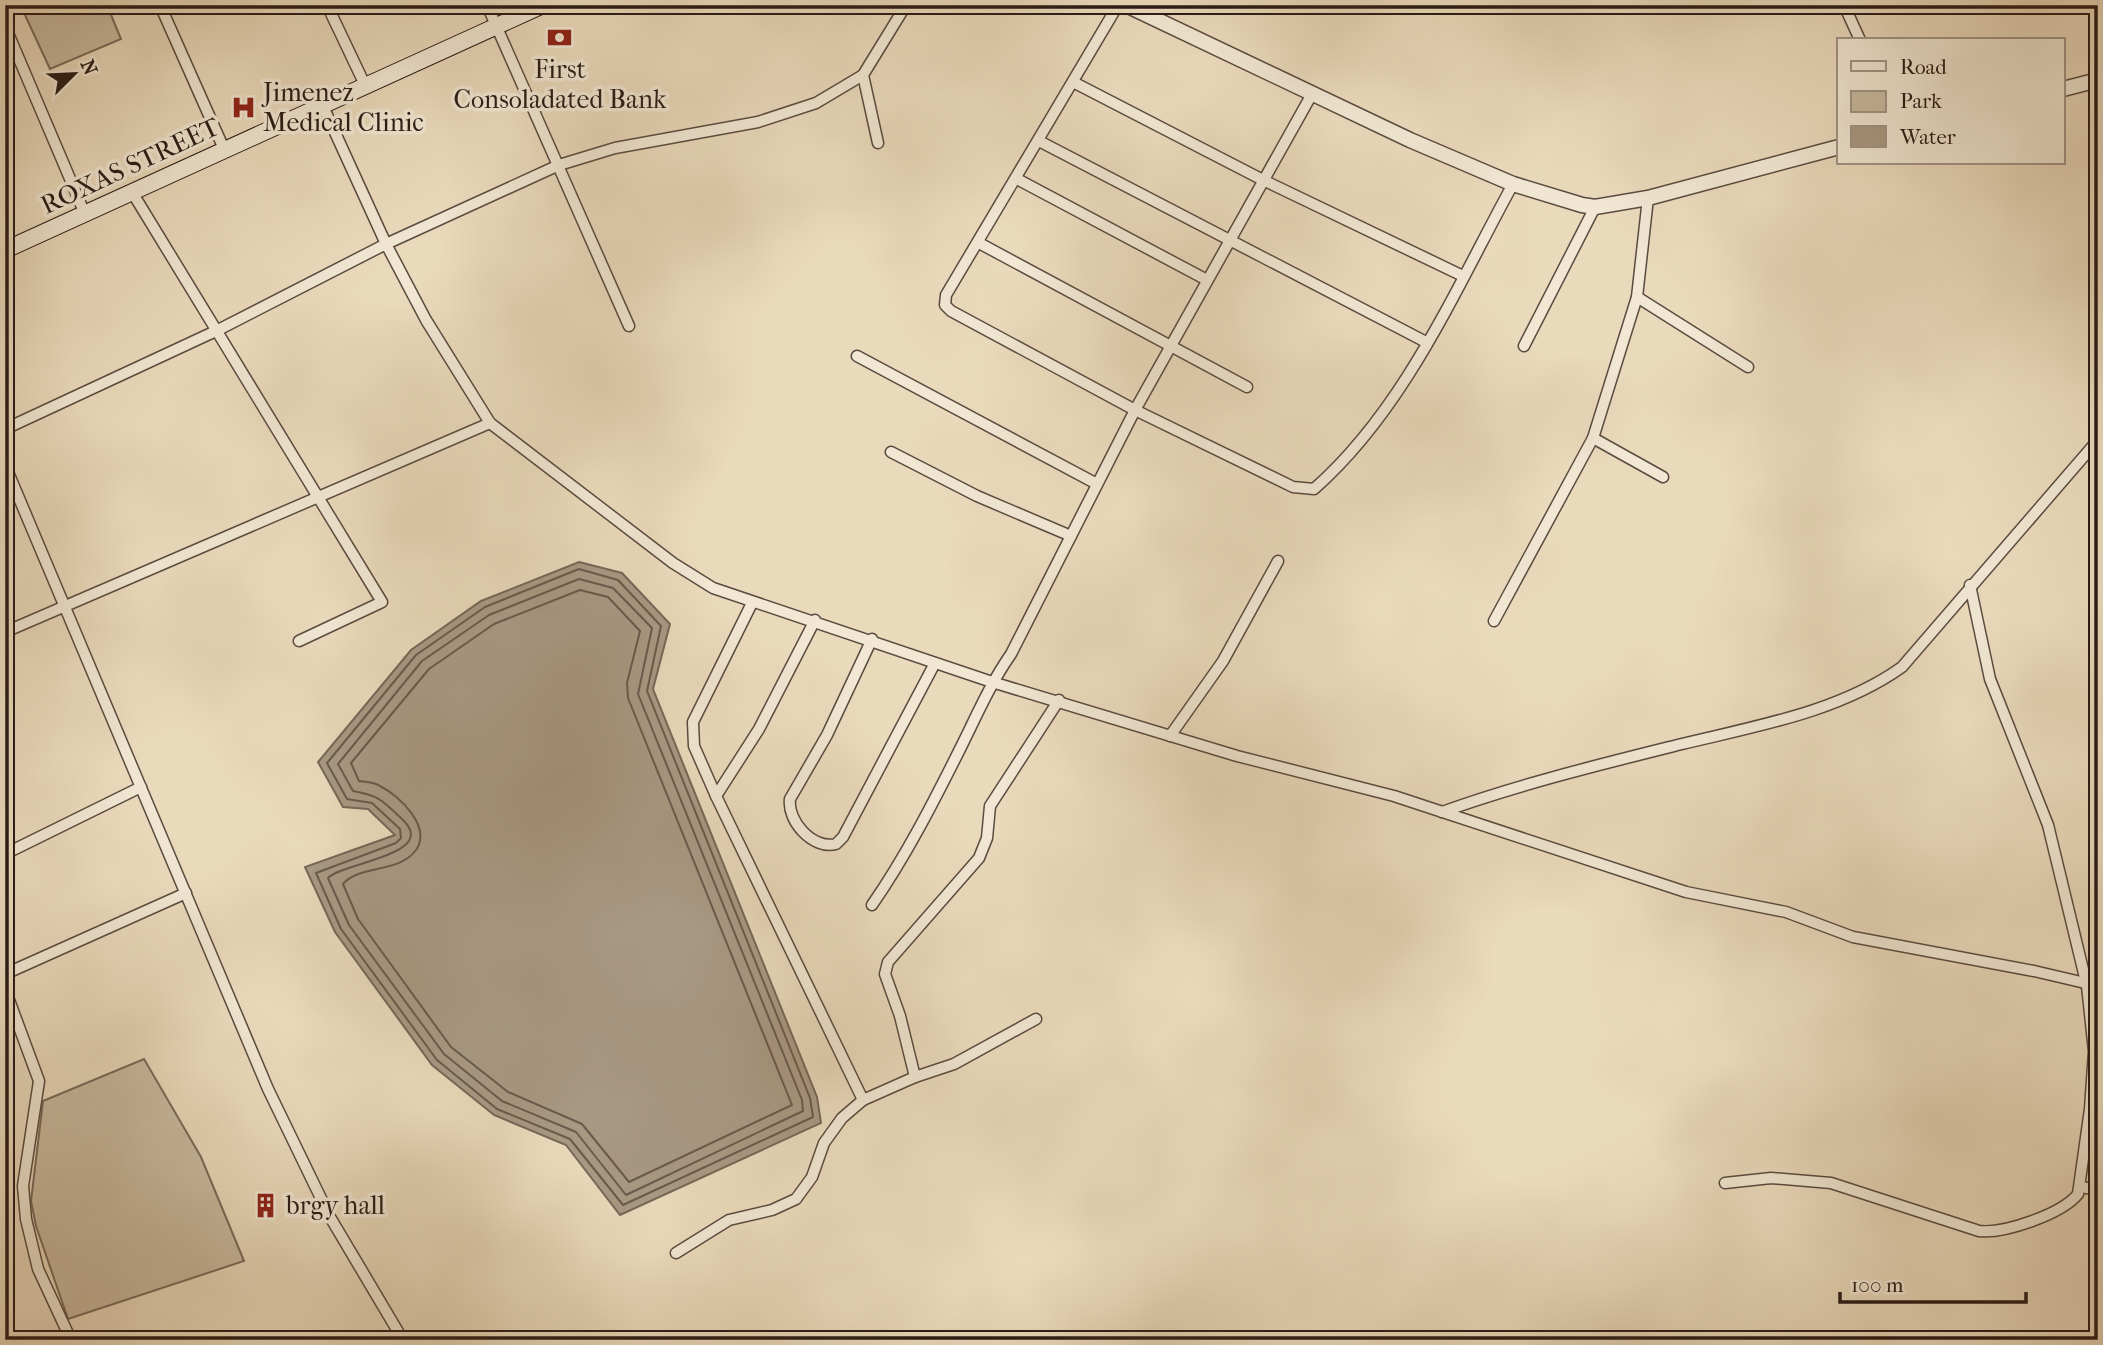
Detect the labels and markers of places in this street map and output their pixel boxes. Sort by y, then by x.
bank icon: First Consoladated Bank [546,23,574,51]
place label: First Consoladated Bank [454,54,667,115]
place label: Jimenez Medical Clinic [261,77,424,138]
hospital icon: Jimenez Medical Clinic [229,93,257,121]
place label: brgy hall [285,1190,385,1221]
building icon: brgy hall [252,1191,280,1219]

